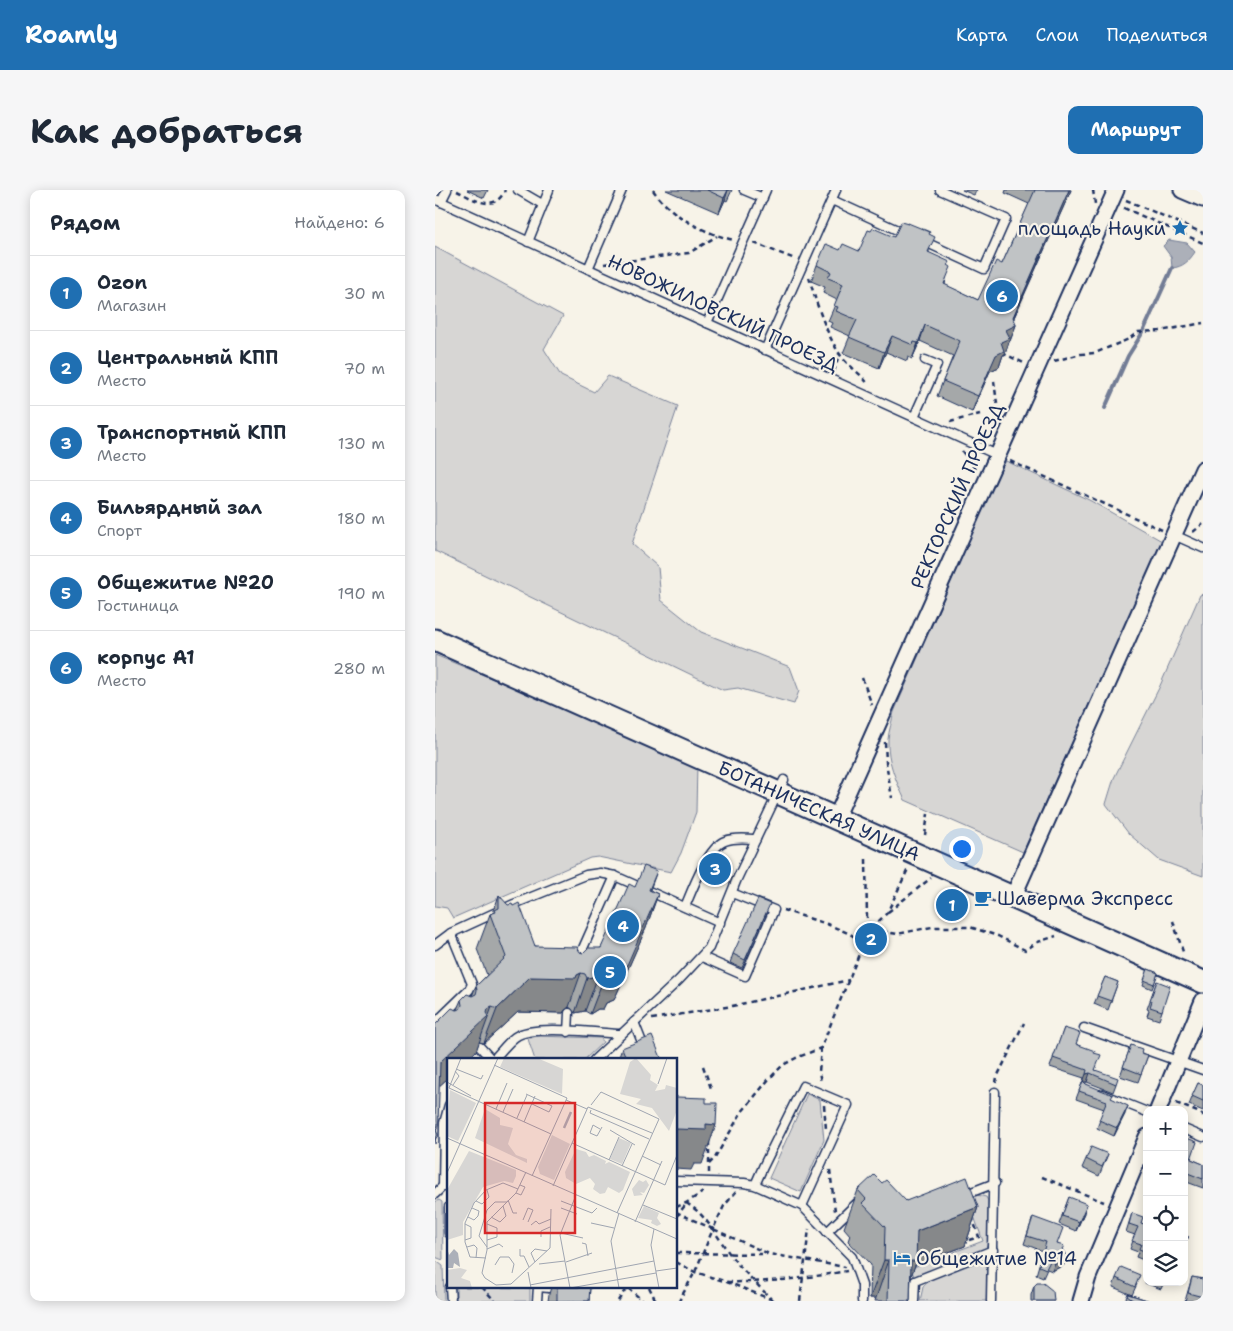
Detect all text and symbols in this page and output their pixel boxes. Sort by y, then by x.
text: Roamly [25,19,118,51]
text: Карта [956,23,1007,47]
text: Слои [1035,23,1079,47]
text: Поделиться [1107,23,1208,47]
button: Маршрут [1068,106,1203,154]
text: Как добраться [30,107,303,154]
text: Рядом [50,209,120,237]
text: Найдено: 6 [294,212,385,233]
place label: площадь Науки [1018,216,1166,241]
place icon: площадь Науки [1170,218,1190,238]
street label: НОВОЖИЛОВСКИЙ ПРОЕЗД [604,248,843,378]
text: Ozon [97,270,147,295]
pin: 6 [986,277,1018,315]
text: 1 [62,283,70,304]
text: 30 m [344,283,385,304]
text: Магазин [97,295,166,316]
text: Центральный КПП [97,345,278,370]
text: 2 [60,358,72,379]
text: 70 m [344,358,385,379]
text: Место [97,370,147,391]
street label: РЕКТОРСКИЙ ПРОЕЗД [905,399,1010,593]
text: Транспортный КПП [97,420,286,445]
text: 3 [60,433,72,454]
text: 130 m [338,433,385,454]
text: Место [97,445,147,466]
text: Бильярдный зал [97,495,262,520]
text: 4 [60,508,72,529]
text: 180 m [337,508,385,529]
text: Спорт [97,520,142,541]
text: Общежитие №20 [97,570,274,595]
text: 5 [61,583,71,604]
text: 190 m [338,583,385,604]
text: Гостиница [97,595,179,616]
text: корпус А1 [97,645,195,670]
text: 6 [60,658,72,679]
text: 280 m [333,658,385,679]
text: Место [97,670,147,691]
street label: БОТАНИЧЕСКАЯ УЛИЦА [714,755,924,867]
your location [949,836,975,862]
pin: 3 [699,850,731,888]
pin: 1 [936,886,968,924]
place label: Шаверма Экспресс [997,886,1173,911]
cafe icon: Шаверма Экспресс [973,888,993,908]
pin: 4 [607,907,639,945]
pin: 2 [855,920,887,958]
pin: 5 [594,953,626,991]
inset map [447,1058,677,1288]
map controls [1143,1106,1188,1286]
button: + [1143,1106,1188,1151]
button: − [1143,1151,1188,1196]
button: locate [1143,1196,1188,1241]
button: layers [1143,1241,1188,1286]
place label: Общежитие №14 [916,1246,1077,1271]
hotel icon: Общежитие №14 [892,1248,912,1268]

